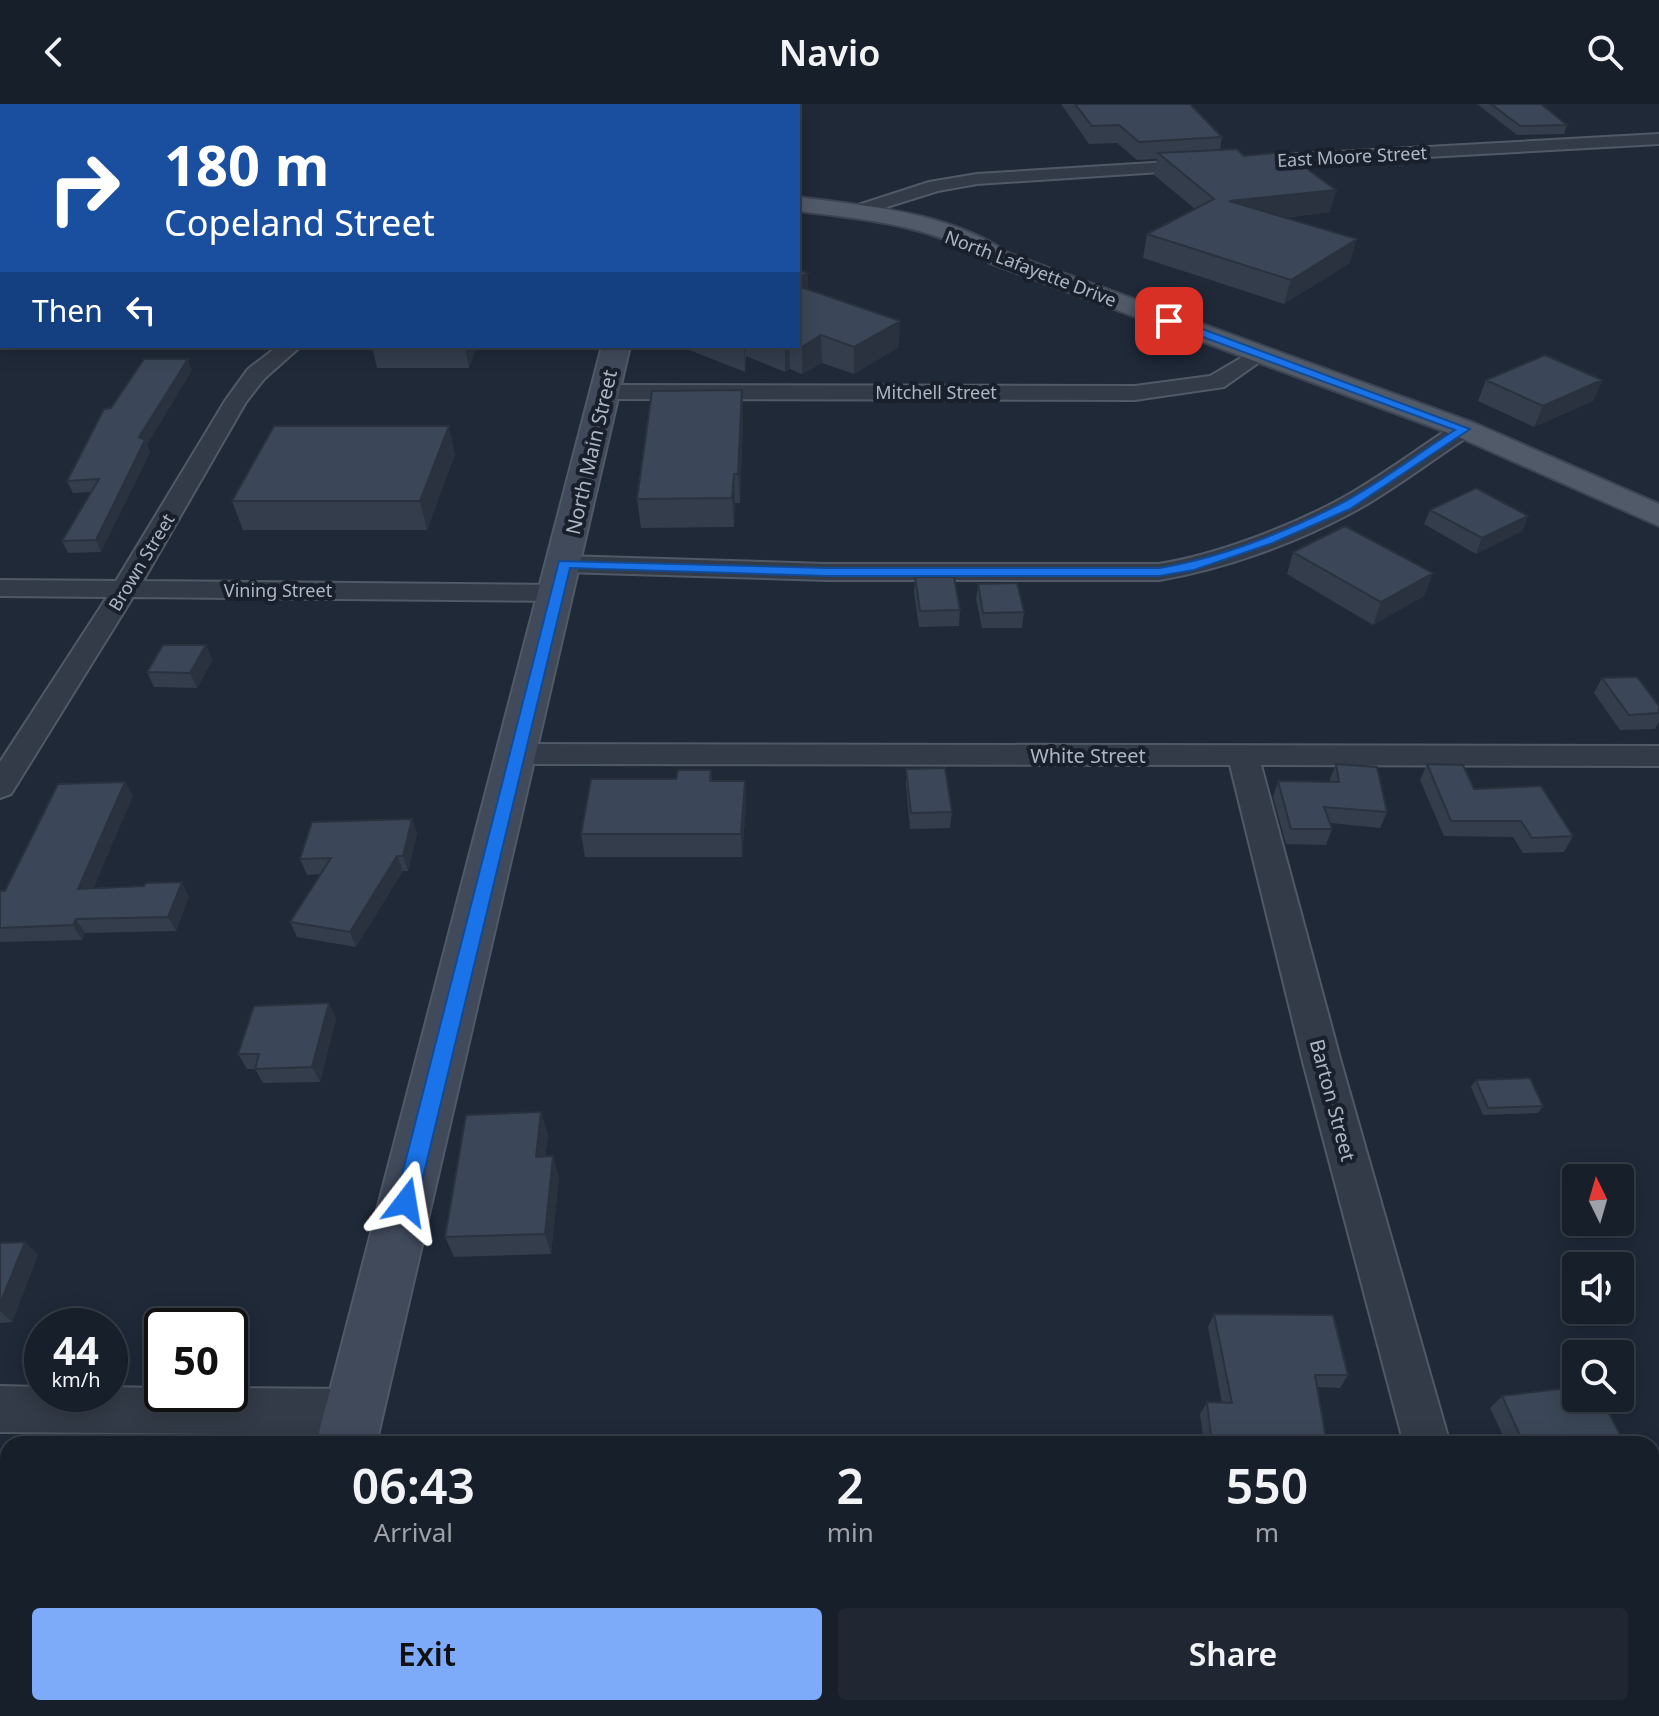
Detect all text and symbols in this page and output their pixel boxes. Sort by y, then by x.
text: Navio [779,28,880,77]
icon: back [32,30,76,74]
icon: search [1583,30,1627,74]
text: 180 m [164,126,329,202]
icon: right [32,136,136,240]
street label: East Moore Street [1276,140,1428,172]
text: Copeland Street [164,198,435,247]
street label: North Lafayette Drive [942,224,1120,312]
pin [1135,287,1203,355]
icon: left [119,288,163,332]
text: Then [32,290,103,331]
icon: arrive [1147,299,1191,343]
street label: North Main Street [559,367,623,537]
street label: Mitchell Street [875,380,997,404]
street label: Brown Street [103,508,180,615]
street label: Vining Street [224,578,333,602]
street label: White Street [1030,742,1146,769]
street label: Barton Street [1304,1036,1362,1164]
position arrow [364,1160,448,1244]
north arrow [1562,1164,1634,1236]
map controls [1562,1164,1634,1412]
button: sound [1562,1252,1634,1324]
speed limit sign: 50 [144,1308,248,1412]
text: 44 [53,1322,99,1377]
button: search [1562,1340,1634,1412]
text: km/h [51,1366,101,1393]
text: 06:43 [352,1453,475,1518]
text: 2 [837,1453,864,1518]
text: 550 [1226,1453,1308,1518]
text: Arrival [374,1514,453,1550]
text: min [827,1514,874,1550]
text: m [1255,1514,1279,1550]
button: Exit [32,1608,822,1700]
button: Share [838,1608,1628,1700]

